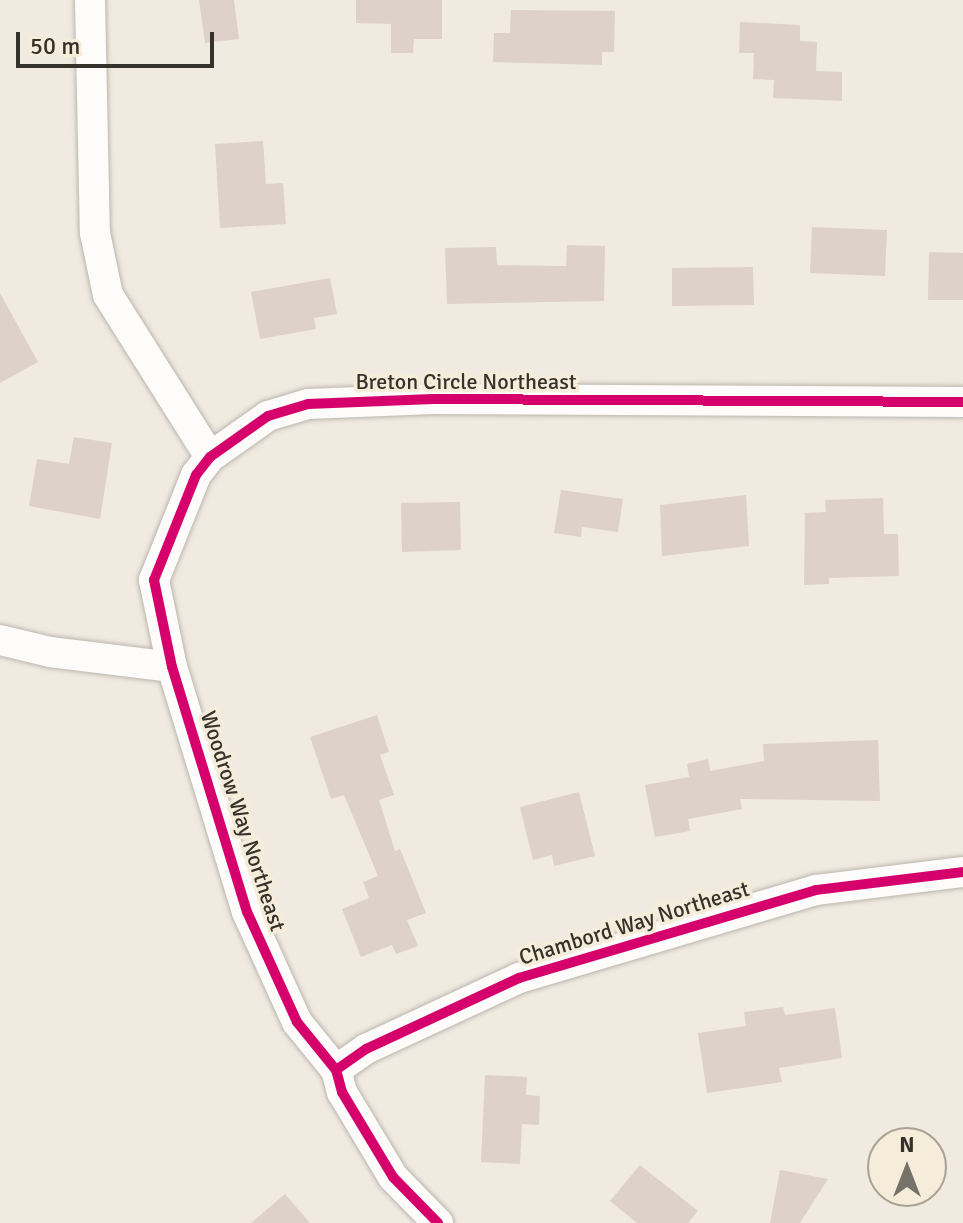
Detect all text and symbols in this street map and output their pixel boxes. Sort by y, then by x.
scale bar [20,16,218,66]
text: 50 m [30,31,80,61]
street label: Breton Circle Northeast [356,369,576,395]
street label: Woodrow Way Northeast [195,708,291,934]
street label: Chambord Way Northeast [516,875,752,971]
north arrow [867,1127,947,1207]
text: N [899,1131,915,1158]

